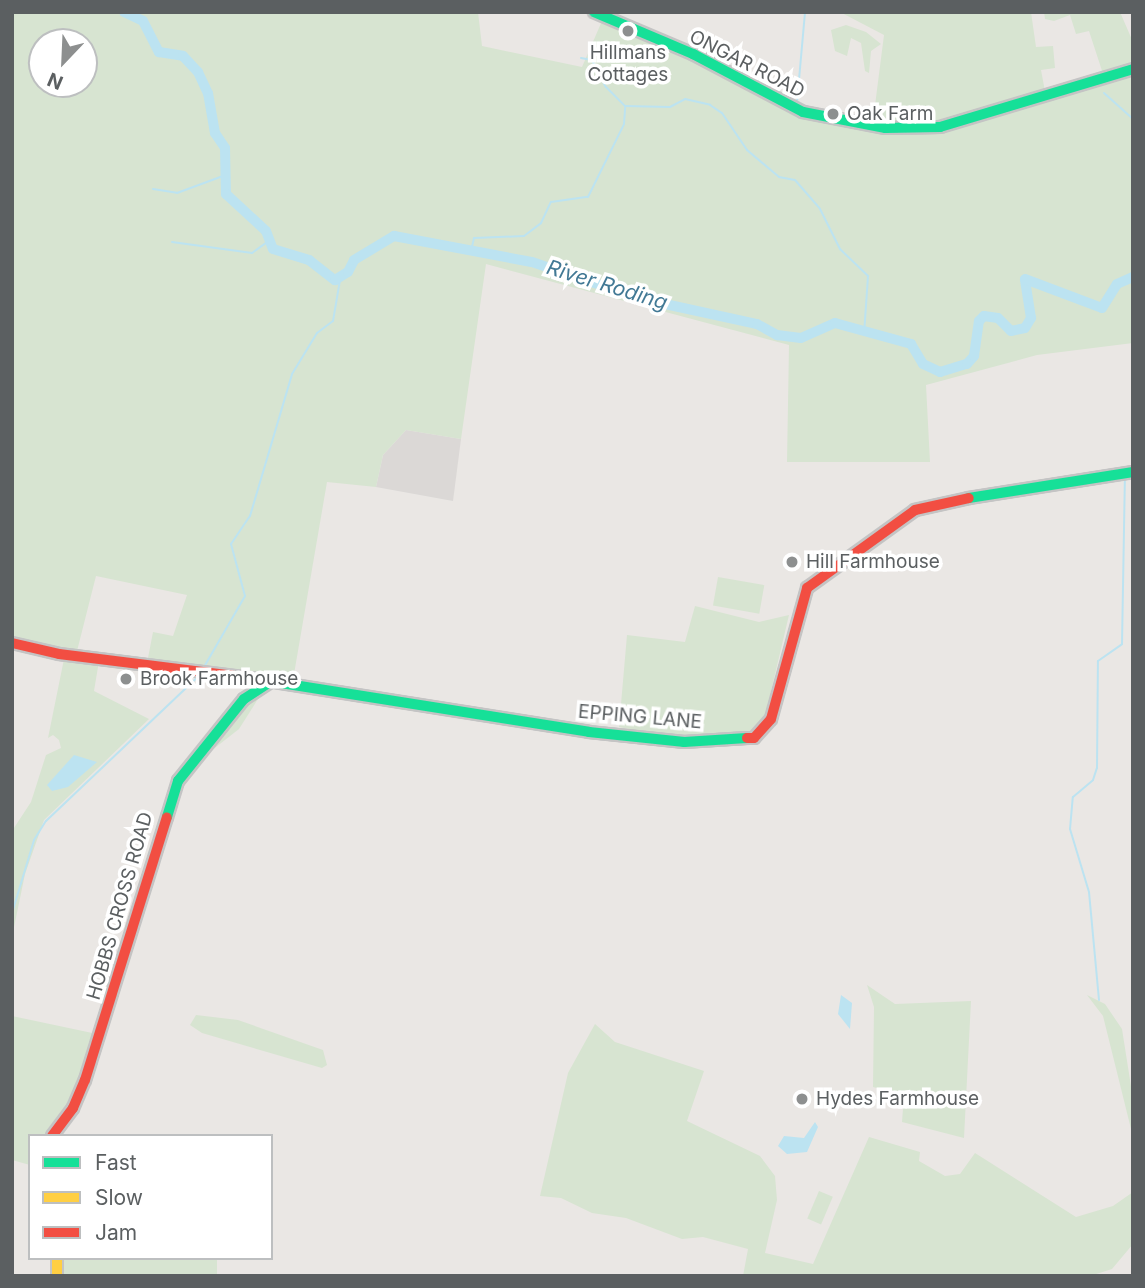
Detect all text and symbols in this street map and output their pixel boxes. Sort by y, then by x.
marker: Hillmans Cottages [620,23,636,39]
street label: ONGAR ROAD [686,25,808,103]
north arrow [28,28,98,98]
place label: Hillmans Cottages [588,42,668,86]
text: N [44,68,67,94]
place label: Oak Farm [847,103,933,125]
marker: Oak Farm [825,106,841,122]
water label: River Roding [544,255,670,315]
place label: Hill Farmhouse [806,551,940,573]
marker: Hill Farmhouse [784,554,800,570]
place label: Brook Farmhouse [140,668,298,690]
marker: Brook Farmhouse [118,671,134,687]
street label: EPPING LANE [577,700,703,734]
street label: HOBBS CROSS ROAD [82,809,158,1003]
place label: Hydes Farmhouse [816,1088,979,1110]
marker: Hydes Farmhouse [794,1091,810,1107]
legend [28,1134,273,1260]
text: Fast [95,1150,137,1175]
text: Slow [95,1185,143,1210]
text: Jam [95,1220,137,1245]

